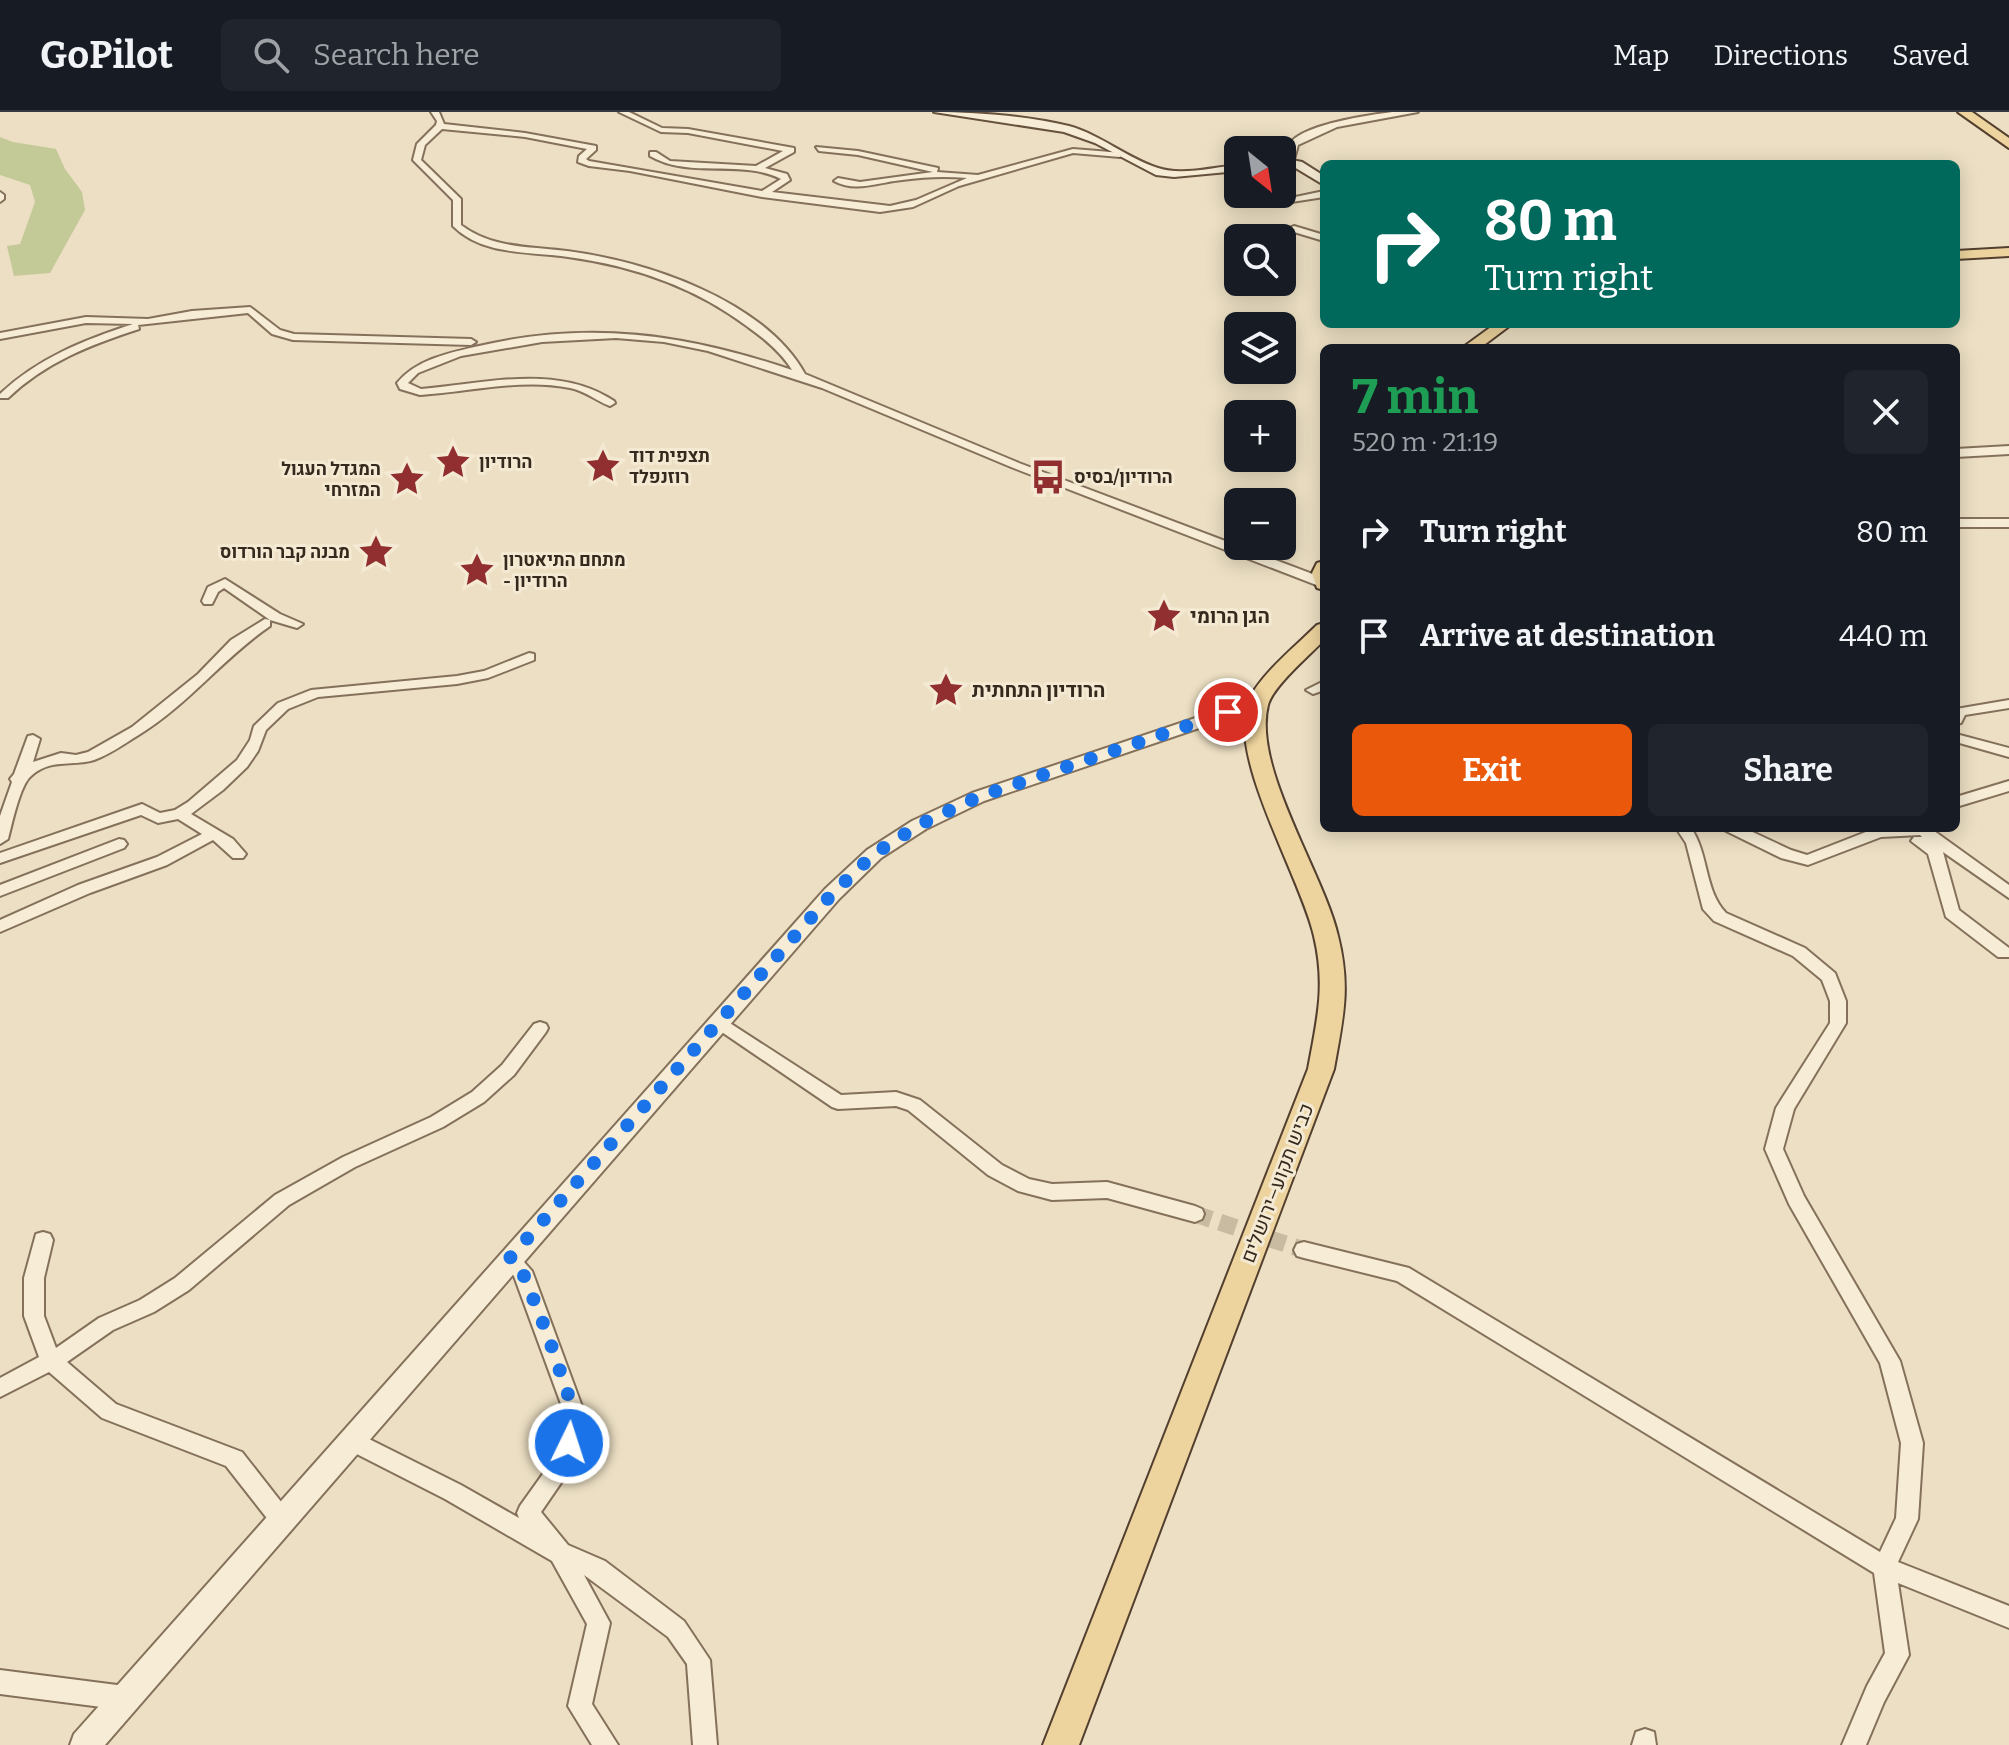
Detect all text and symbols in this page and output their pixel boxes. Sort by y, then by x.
search box [221,19,781,91]
text: GoPilot [40,32,173,78]
icon: search [249,33,293,77]
text: Search here [313,37,480,73]
text: Map [1613,39,1669,72]
text: Directions [1713,39,1848,72]
text: Saved [1892,39,1969,72]
north arrow [1224,136,1296,208]
map controls [1224,136,1296,560]
text: 80 m [1484,188,1617,255]
icon: right [1352,192,1456,296]
button: search [1224,224,1296,296]
text: Turn right [1484,256,1653,300]
button: layers [1224,312,1296,384]
text: 7 min [1352,368,1478,426]
button: close [1844,370,1928,454]
button: + [1224,400,1296,472]
text: 520 m · 21:19 [1352,427,1498,458]
place icon: הרודיון [434,443,472,481]
place label: תצפית דוד רוזנפלד [629,445,710,488]
place icon: תצפית דוד רוזנפלד [584,447,622,485]
place label: הרודיון [479,451,533,473]
place label: המגדל העגול המזרחי [281,458,381,501]
bus stop icon: הרודיון/בסיס [1029,458,1067,496]
place icon: המגדל העגול המזרחי [388,460,426,498]
place label: הרודיון/בסיס [1074,466,1173,488]
button: − [1224,488,1296,560]
icon: right [1352,510,1396,554]
text: Turn right [1420,514,1567,550]
text: 80 m [1856,514,1928,550]
place icon: מבנה קבר הורדוס [357,533,395,571]
place label: מבנה קבר הורדוס [220,541,350,563]
place label: מתחם התיאטרון - הרודיון [503,549,626,592]
place icon: מתחם התיאטרון - הרודיון [458,551,496,589]
place icon: הגן הרומי [1145,597,1183,635]
place label: הגן הרומי [1190,604,1270,628]
icon: arrive [1352,614,1396,658]
text: Arrive at destination [1420,618,1715,654]
text: 440 m [1839,618,1928,654]
place icon: הרודיון התחתית [927,671,965,709]
place label: הרודיון התחתית [972,678,1106,702]
pin [1194,678,1262,746]
icon: arrive [1206,690,1250,734]
button: Exit [1352,724,1632,816]
button: Share [1648,724,1928,816]
street label: כביש תקוע–ירושלים [1236,1100,1318,1266]
position arrow [527,1401,611,1485]

